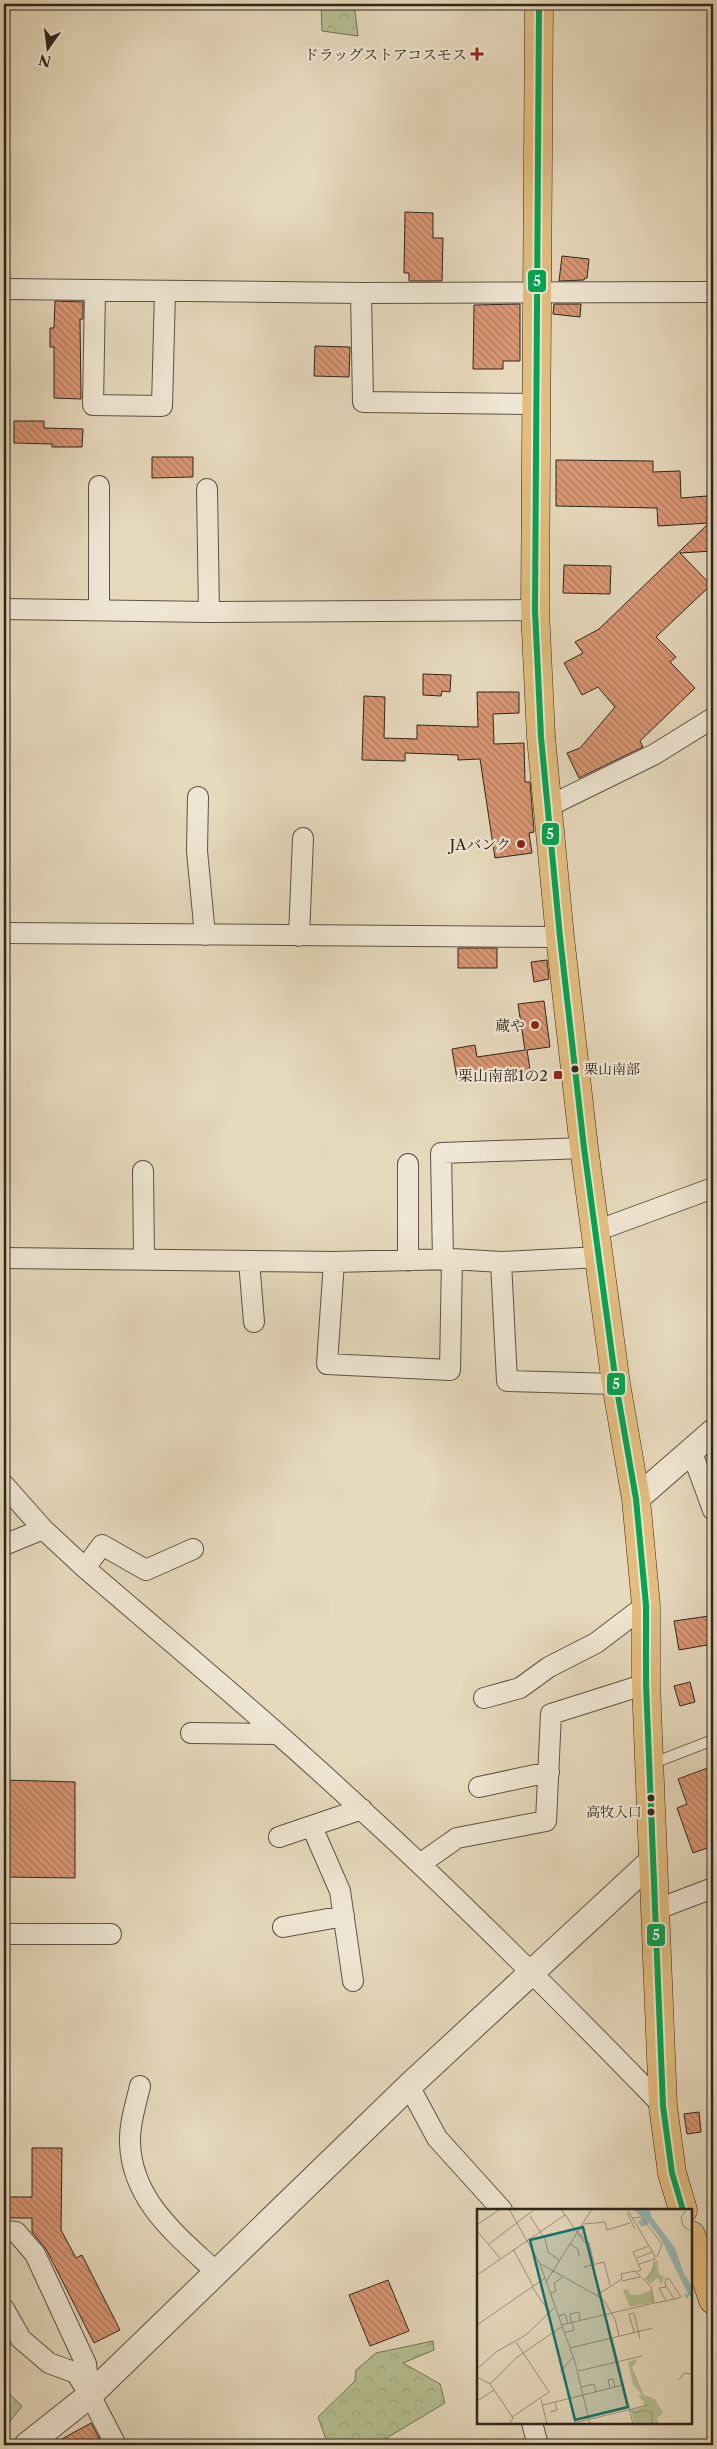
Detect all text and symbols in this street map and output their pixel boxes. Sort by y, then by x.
north arrow [22,22,72,72]
place label: ドラッグストアコスモス [304,45,467,64]
marker: ドラッグストアコスモス [471,48,483,60]
text: N [37,50,53,71]
line badge: 5 [527,269,547,293]
text: 5 [533,272,541,290]
line badge: 5 [541,822,560,846]
text: 5 [546,825,554,843]
place label: JAバンク [448,835,511,854]
marker: JAバンク [515,838,527,850]
place label: 蔵や [495,1016,525,1035]
marker: 蔵や [529,1019,541,1031]
place label: 栗山南部 [584,1060,640,1078]
marker: 栗山南部 [570,1064,580,1074]
place label: 栗山南部1の2 [458,1066,548,1085]
marker: 栗山南部1の2 [552,1069,564,1081]
line badge: 5 [606,1372,626,1396]
text: 5 [612,1375,620,1393]
unlabelled marker [646,1793,656,1803]
place label: 高牧入口 [586,1803,642,1821]
marker: 高牧入口 [646,1807,656,1817]
line badge: 5 [646,1923,666,1947]
text: 5 [652,1926,660,1944]
inset map [477,2209,692,2424]

